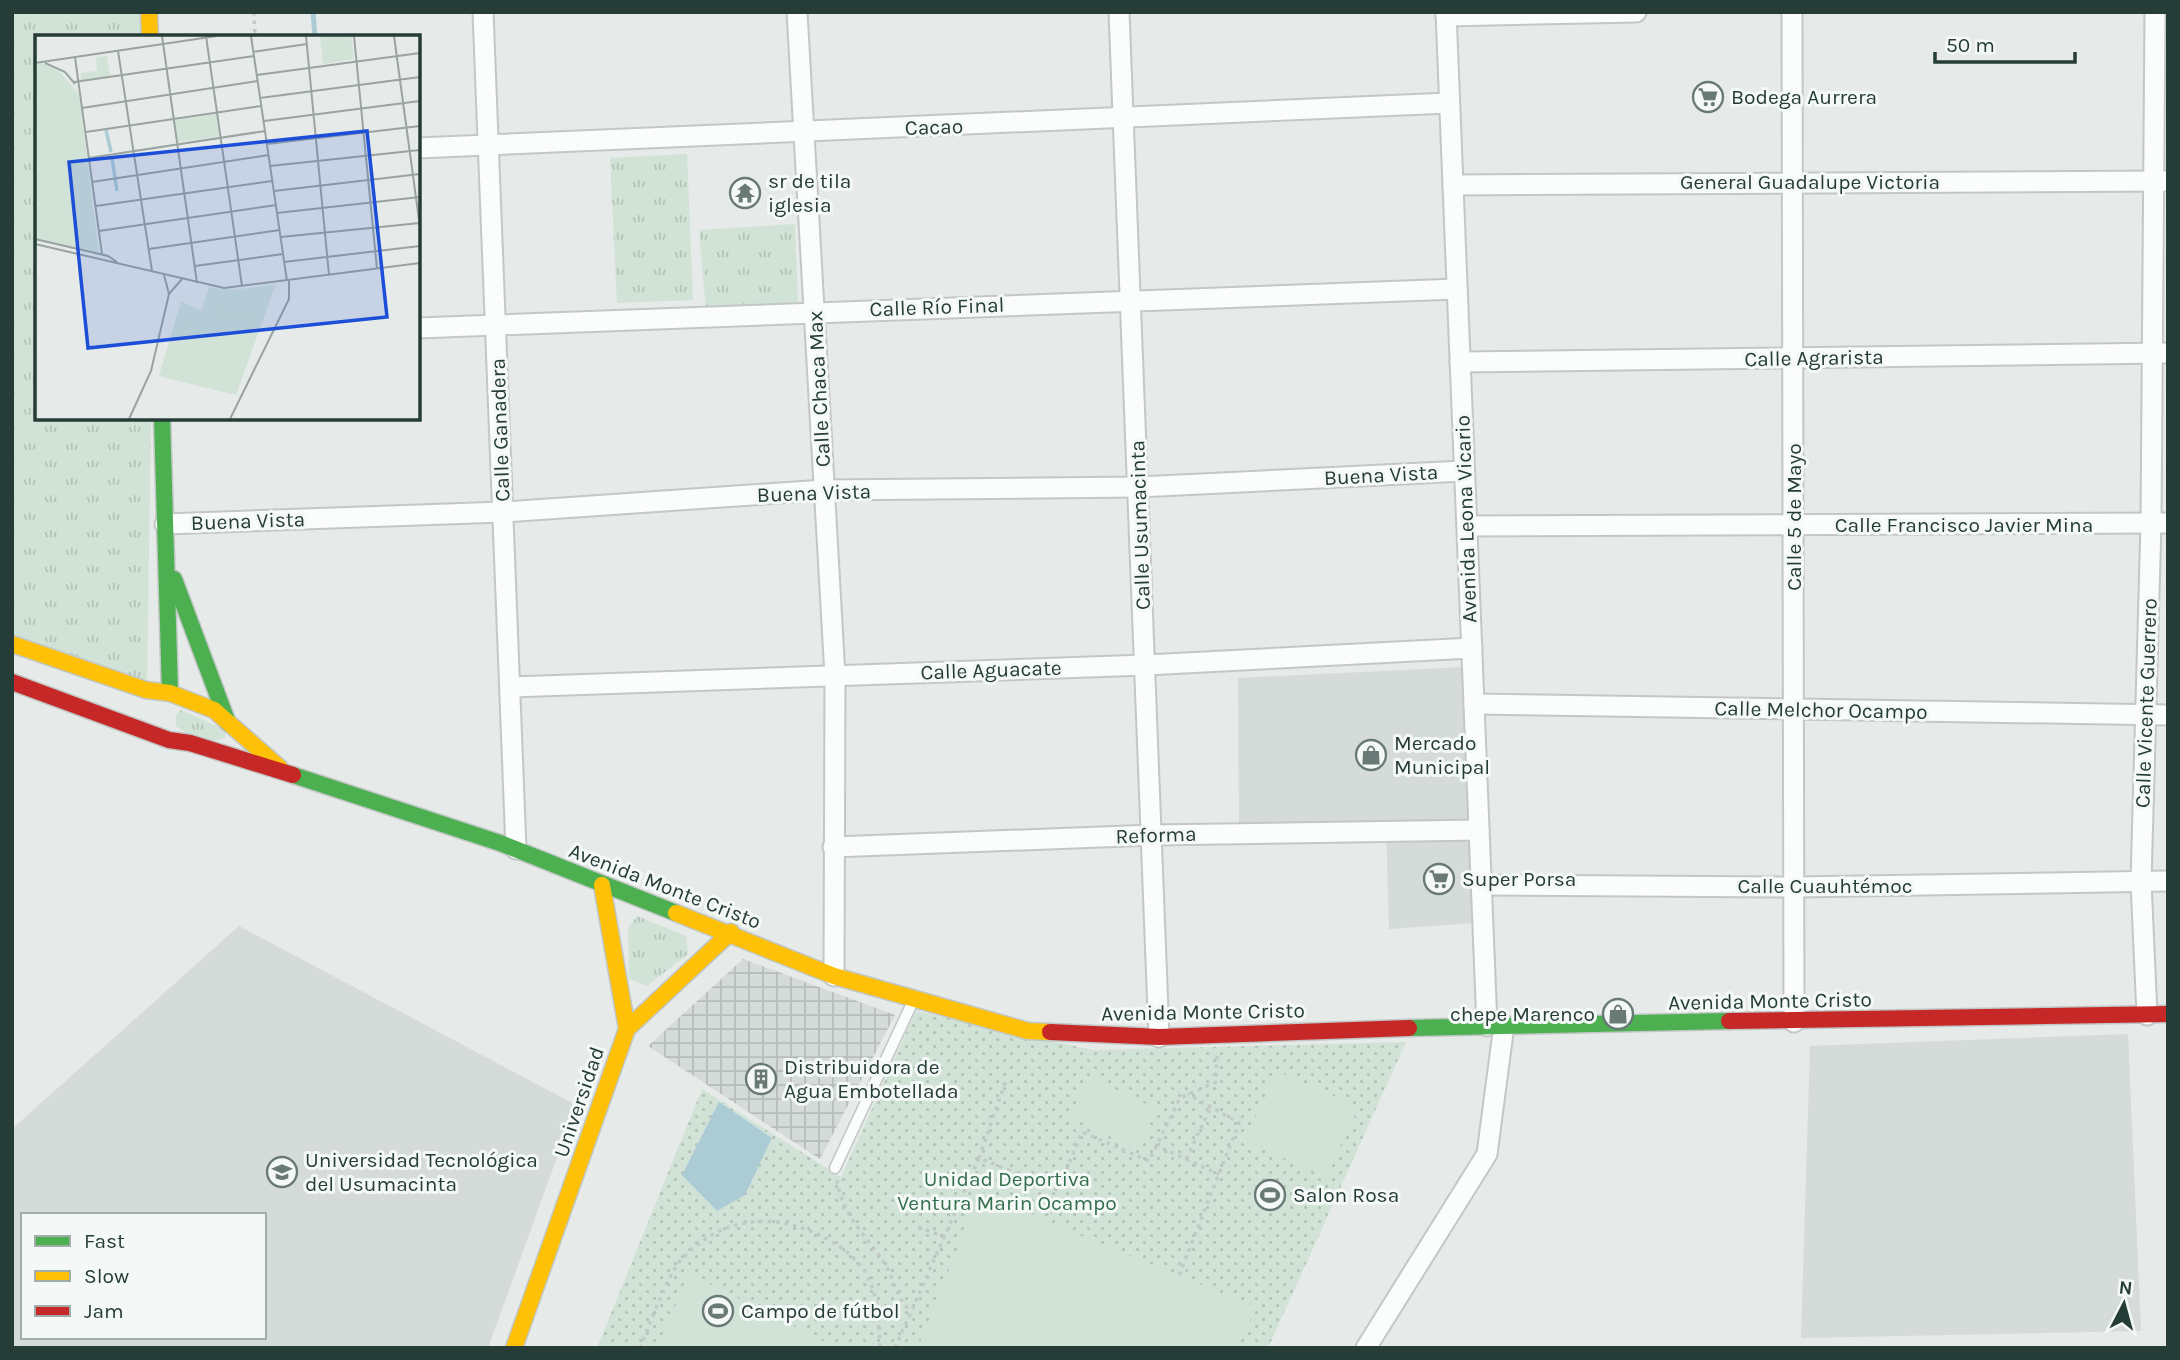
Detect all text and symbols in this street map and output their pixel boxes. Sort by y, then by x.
scale bar [1935,21,2075,65]
text: 50 m [1946,33,1995,57]
inset map [35,35,420,420]
supermarket icon: Bodega Aurrera [1691,80,1725,114]
place label: Bodega Aurrera [1731,85,1877,109]
street label: Cacao [904,114,964,140]
place label: sr de tila iglesia [768,169,851,217]
street label: General Guadalupe Victoria [1680,170,1940,194]
temple icon: sr de tila iglesia [728,176,762,210]
street label: Calle Río Final [869,293,1005,321]
street label: Calle Chaca Max [803,310,835,468]
street label: Calle Agrarista [1744,345,1884,371]
street label: Calle Ganadera [486,358,514,502]
street label: Avenida Leona Vicario [1450,415,1482,623]
street label: Calle Usumacinta [1125,440,1155,610]
street label: Calle 5 de Mayo [1782,443,1806,591]
street label: Buena Vista [1323,460,1439,490]
street label: Buena Vista [756,479,872,507]
street label: Buena Vista [190,507,306,535]
street label: Calle Francisco Javier Mina [1835,513,2093,537]
street label: Calle Vicente Guerrero [2130,598,2162,808]
street label: Calle Aguacate [920,656,1062,684]
street label: Calle Melchor Ocampo [1714,696,1928,724]
place label: Mercado Municipal [1394,731,1490,779]
shop icon: Mercado Municipal [1354,738,1388,772]
street label: Reforma [1115,822,1197,848]
street label: Avenida Monte Cristo [566,838,764,934]
supermarket icon: Super Porsa [1422,862,1456,896]
place label: Super Porsa [1462,867,1576,891]
street label: Calle Cuauhtémoc [1737,874,1913,898]
street label: Avenida Monte Cristo [1668,987,1872,1015]
shop icon: chepe Marenco [1601,997,1635,1031]
street label: Avenida Monte Cristo [1101,998,1305,1026]
place label: chepe Marenco [1450,1002,1595,1026]
street label: Universidad [549,1044,609,1160]
place label: Distribuidora de Agua Embotellada [784,1055,959,1103]
building icon: Distribuidora de Agua Embotellada [744,1062,778,1096]
place label: Universidad Tecnológica del Usumacinta [305,1148,538,1196]
school or university icon: Universidad Tecnológica del Usumacinta [265,1155,299,1189]
park label: Unidad Deportiva Ventura Marin Ocampo [897,1167,1117,1215]
sports icon: Salon Rosa [1253,1178,1287,1212]
place label: Salon Rosa [1293,1183,1399,1207]
legend [21,1213,266,1339]
text: Fast [84,1229,125,1253]
text: Slow [84,1264,129,1288]
north arrow [2089,1269,2159,1339]
text: N [2118,1276,2134,1300]
sports icon: Campo de fútbol [701,1294,735,1328]
text: Jam [84,1299,124,1323]
place label: Campo de fútbol [741,1299,900,1323]

